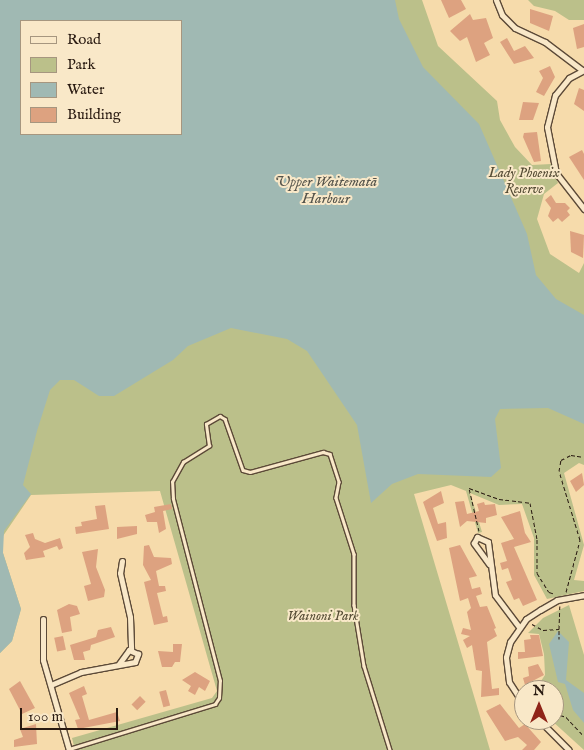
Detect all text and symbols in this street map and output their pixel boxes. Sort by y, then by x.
legend [20,20,182,135]
text: Road [67,30,101,49]
text: Park [67,55,96,74]
text: Water [67,80,104,99]
text: Building [67,105,121,124]
park label: Lady Phoenix Reserve [489,165,559,198]
water label: Upper Waitematā Harbour [275,172,377,207]
park label: Wainoni Park [287,608,359,624]
north arrow [514,680,564,730]
text: N [533,682,545,700]
scale bar [22,698,120,730]
text: 100 m [28,707,63,726]

